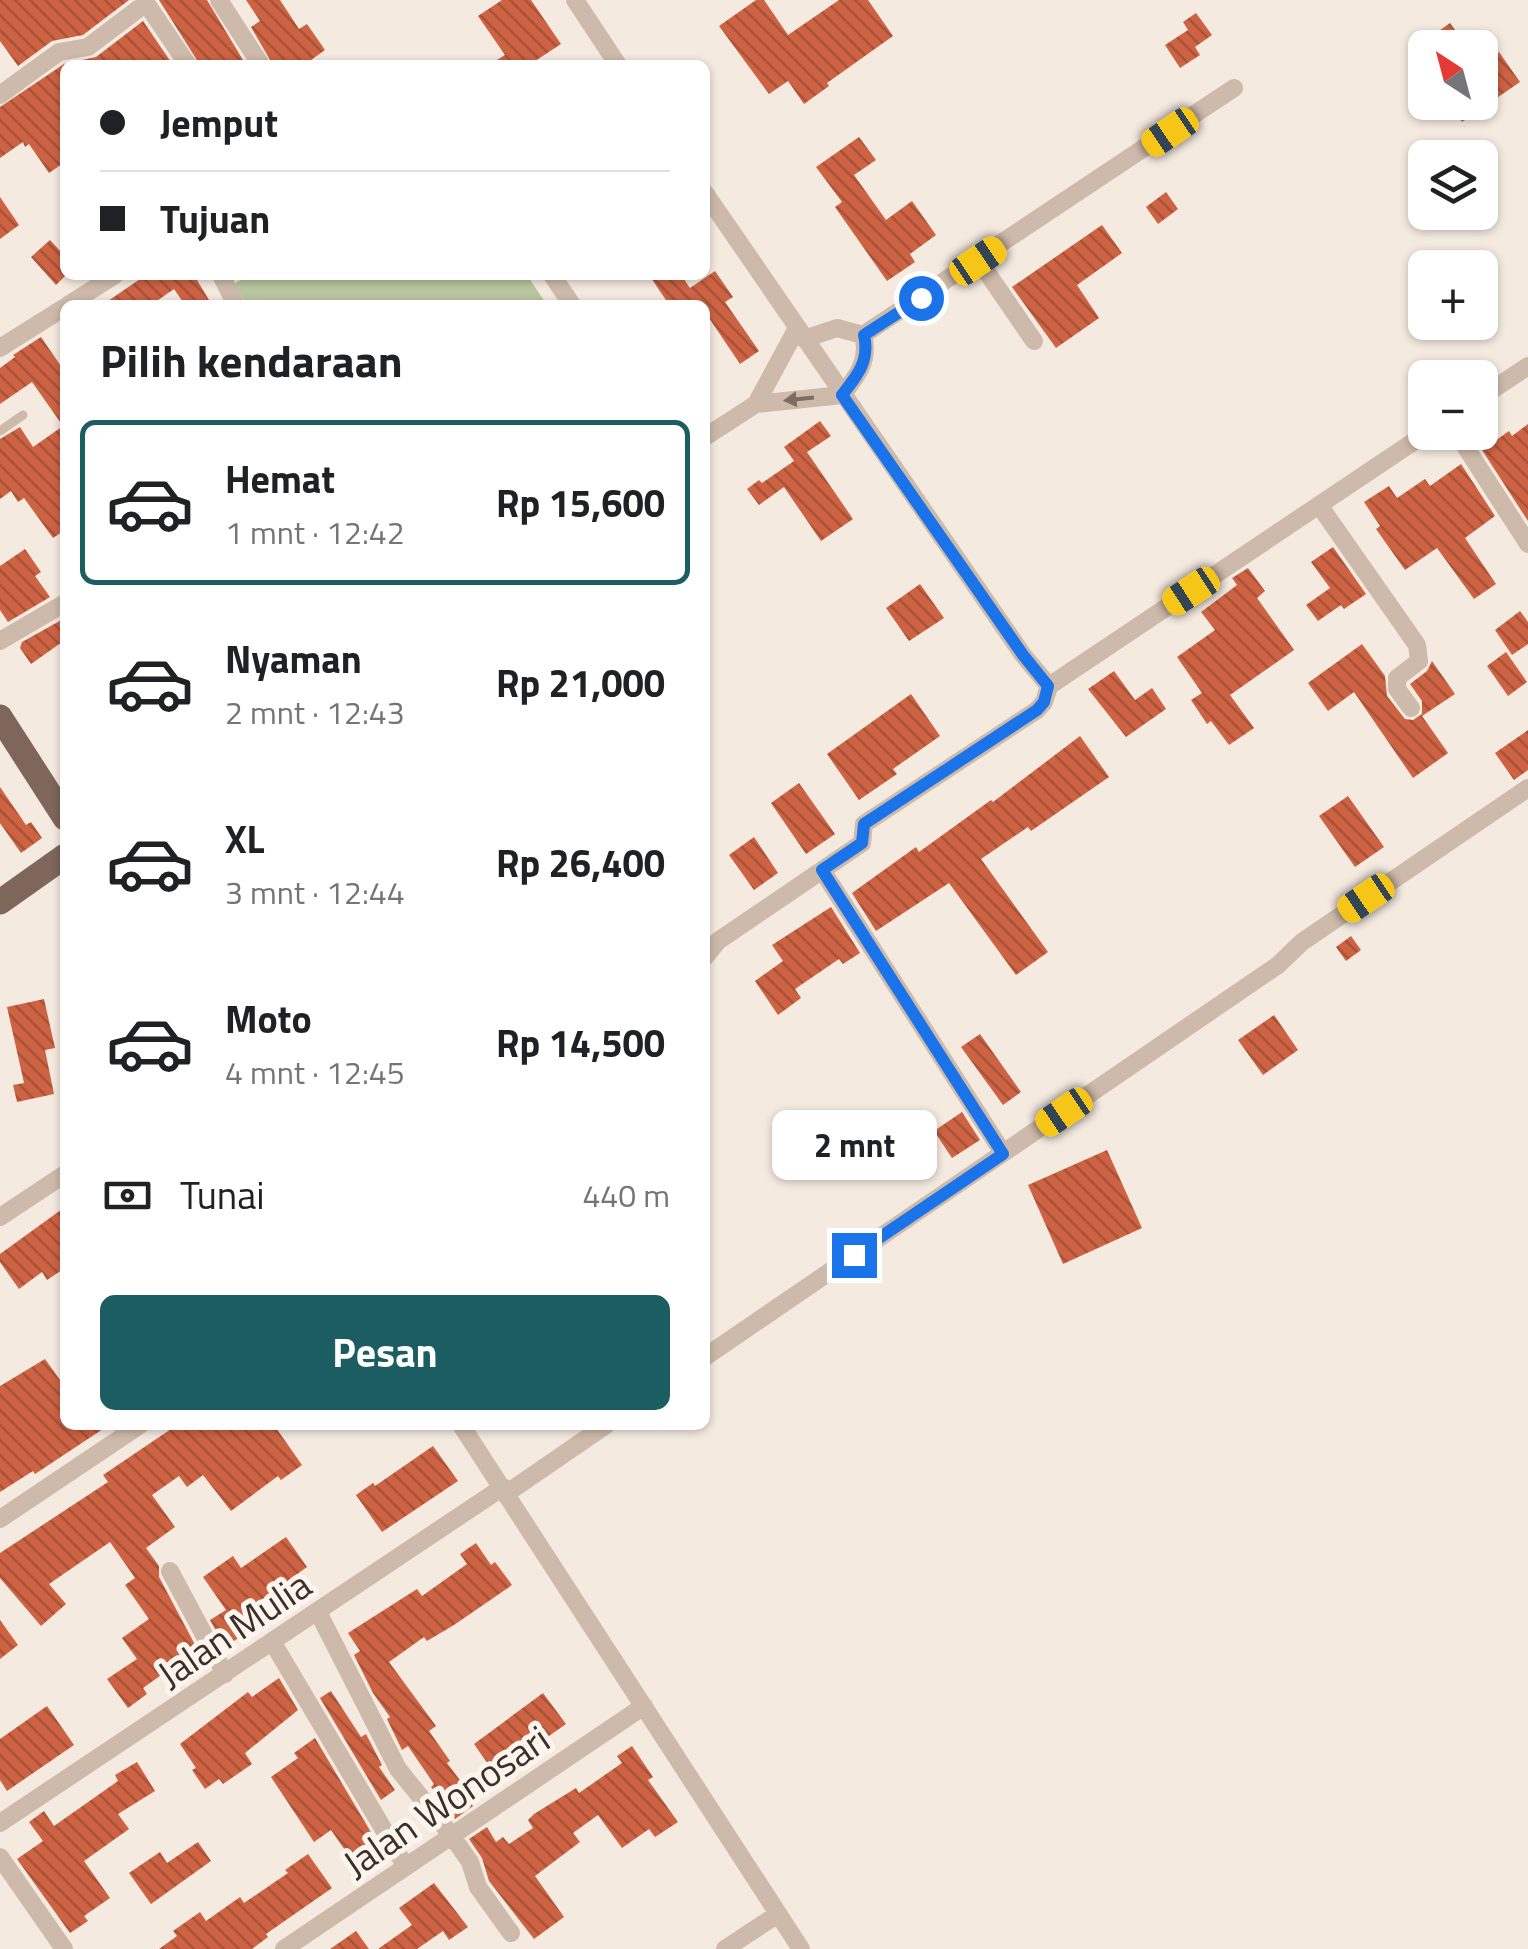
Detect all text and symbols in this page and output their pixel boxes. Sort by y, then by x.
north arrow [1408,30,1498,120]
map controls [1408,30,1498,450]
text: Jemput [160,94,278,152]
car [1137,103,1203,161]
button: layers [1408,140,1498,230]
text: Tujuan [160,190,270,248]
car [945,232,1011,290]
button: + [1408,250,1498,340]
route start [899,276,944,321]
text: Pilih kendaraan [100,326,403,394]
button: − [1408,360,1498,450]
one-way arrow [783,392,814,408]
text: Hemat [225,450,335,508]
icon: car [105,458,195,548]
text: Rp 15,600 [496,474,665,532]
text: 1 mnt · 12:42 [225,508,405,556]
car [1158,562,1224,620]
text: Nyaman [225,630,362,688]
icon: car [105,638,195,728]
text: Rp 21,000 [496,654,665,712]
text: 2 mnt · 12:43 [225,688,405,736]
text: XL [225,810,265,868]
icon: car [105,818,195,908]
text: Rp 26,400 [496,834,665,892]
text: 3 mnt · 12:44 [225,868,405,916]
car [1333,869,1399,927]
text: Moto [225,990,312,1048]
icon: car [105,998,195,1088]
text: Rp 14,500 [496,1014,665,1072]
text: 4 mnt · 12:45 [225,1048,405,1096]
car [1031,1083,1097,1141]
callout: 2 mnt [772,1110,936,1180]
text: 2 mnt [814,1121,895,1169]
text: Tunai [180,1166,265,1224]
icon: cash [100,1168,155,1223]
text: 440 m [582,1171,670,1219]
route end [832,1233,877,1278]
button: Pesan [100,1295,670,1410]
street label: Jalan Mulia [145,1556,323,1702]
street label: Jalan Wonosari [331,1710,561,1892]

